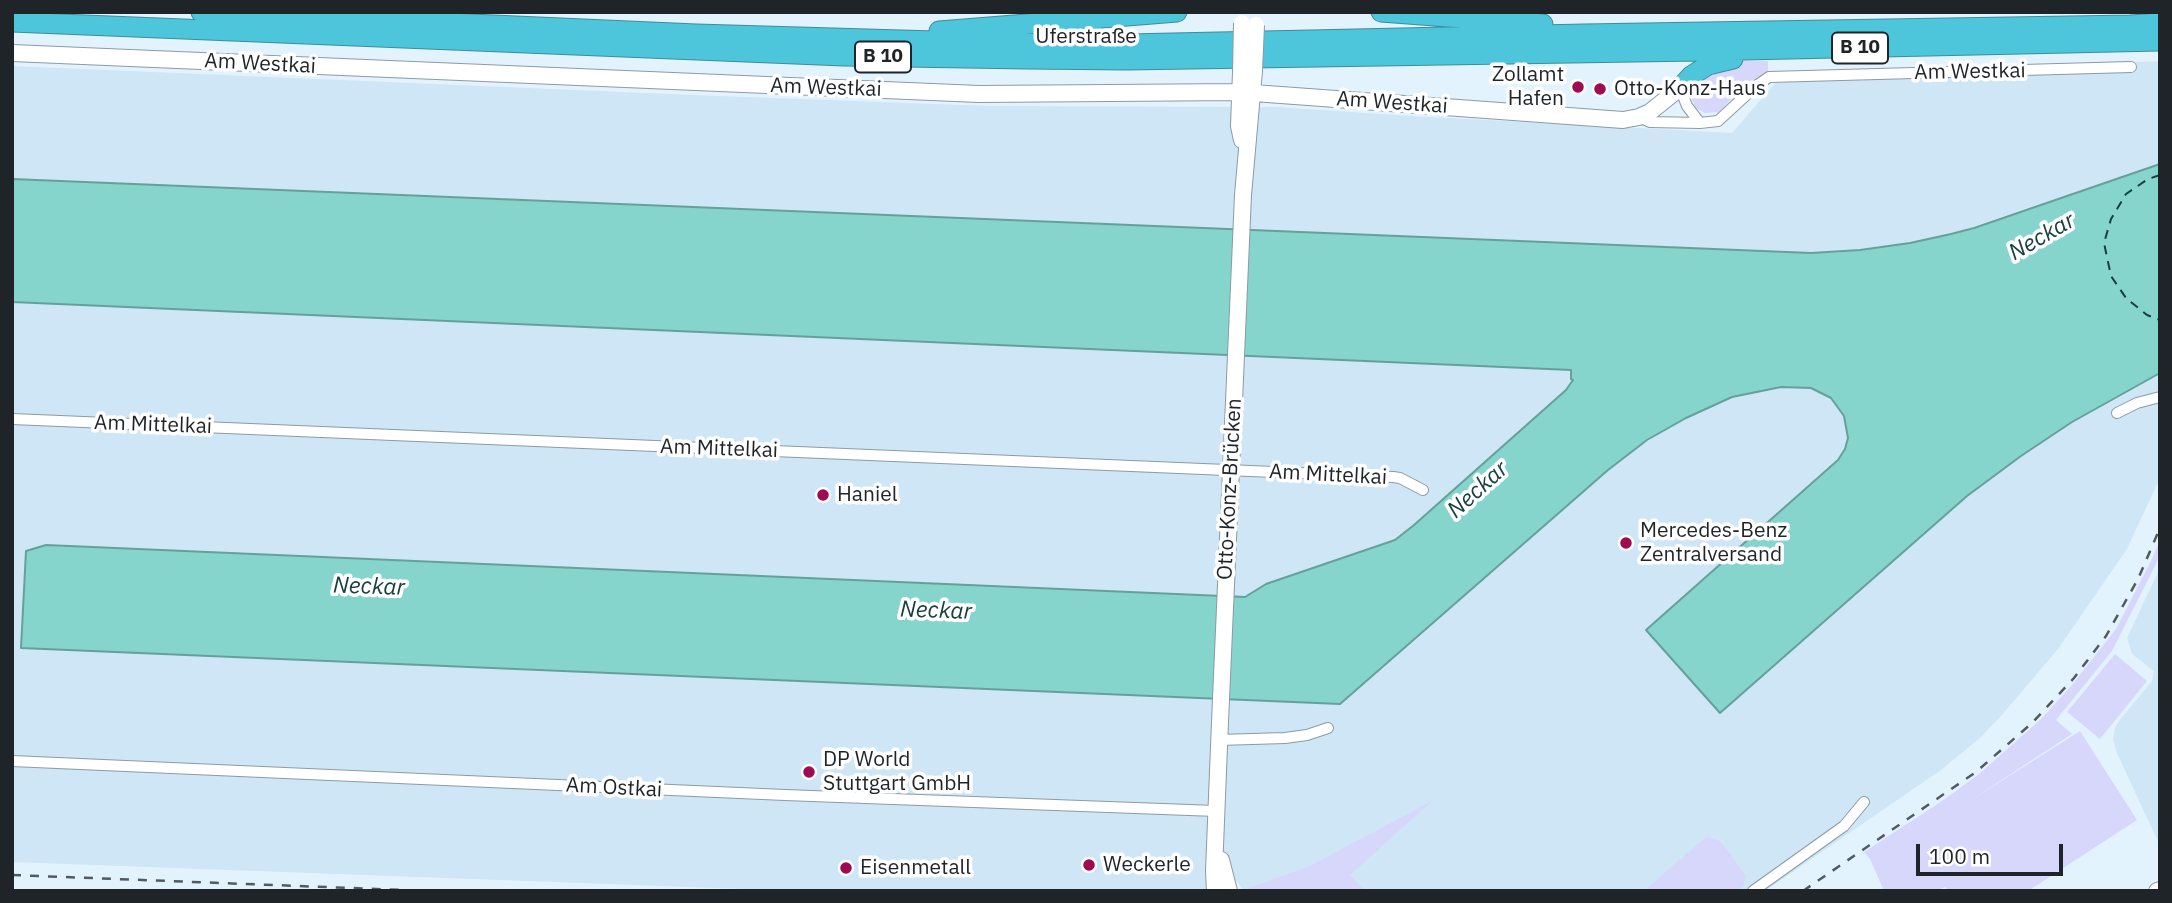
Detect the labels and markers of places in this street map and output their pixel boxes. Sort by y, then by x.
place label: Zollamt Hafen [1492,62,1564,112]
place label: Otto-Konz-Haus [1614,76,1766,102]
marker: Zollamt Hafen [1570,79,1586,95]
marker: Otto-Konz-Haus [1592,81,1608,97]
place label: Haniel [837,482,897,508]
marker: Haniel [815,487,831,503]
place label: Mercedes-Benz Zentralversand [1640,518,1787,568]
marker: Mercedes-Benz Zentralversand [1618,535,1634,551]
place label: DP World Stuttgart GmbH [823,747,971,797]
marker: DP World Stuttgart GmbH [801,764,817,780]
place label: Weckerle [1103,852,1191,878]
place label: Eisenmetall [860,855,971,881]
marker: Weckerle [1081,857,1097,873]
marker: Eisenmetall [838,860,854,876]

